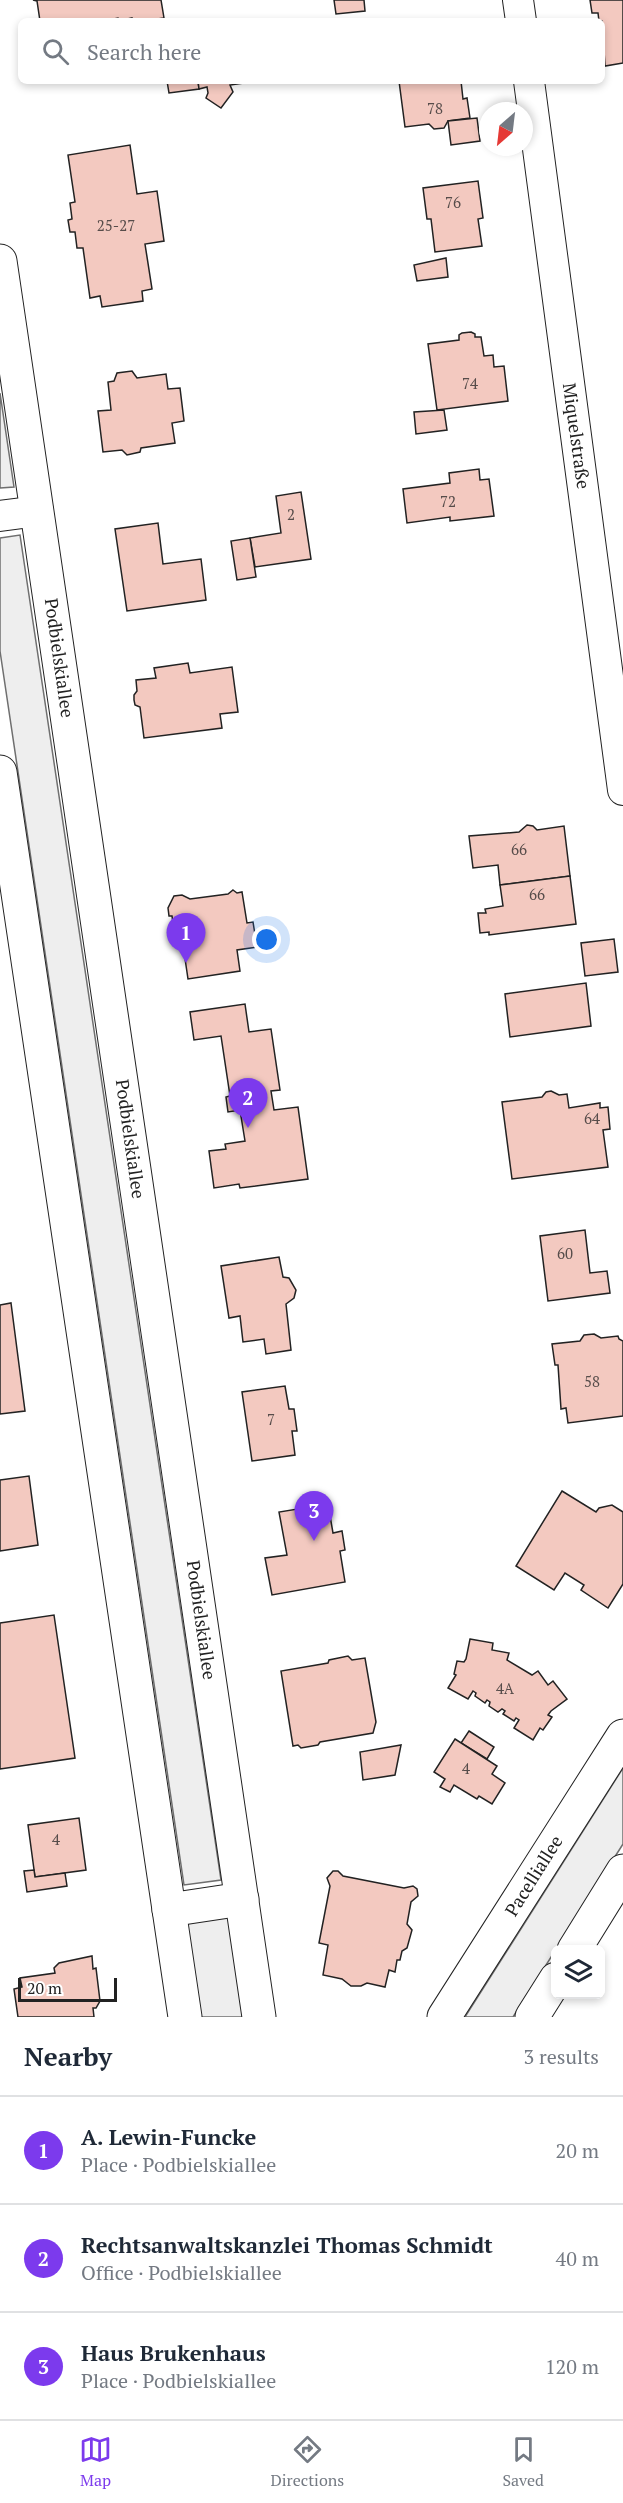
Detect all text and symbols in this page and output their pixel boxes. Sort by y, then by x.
search box [18,18,605,84]
icon: search [39,35,72,68]
text: Search here [87,37,201,66]
house number: 78 [427,98,443,118]
north arrow [479,102,533,156]
house number: 76 [445,192,461,212]
house number: 25-27 [97,215,135,235]
house number: 74 [462,373,478,393]
street label: Miquelstraße [558,381,596,490]
house number: 72 [440,491,456,511]
house number: 2 [287,504,295,524]
street label: Podbielskiallee [40,597,80,719]
house number: 66 [511,839,527,859]
house number: 66 [529,884,545,904]
pin: 1 [166,914,206,963]
your location [252,925,281,954]
street label: Podbielskiallee [111,1078,151,1200]
pin: 2 [228,1078,268,1128]
house number: 64 [584,1108,600,1128]
house number: 60 [557,1243,573,1263]
house number: 58 [584,1371,600,1391]
house number: 7 [267,1409,275,1429]
pin: 3 [294,1492,334,1541]
street label: Podbielskiallee [182,1559,222,1681]
house number: 4A [496,1678,515,1698]
house number: 4 [462,1758,470,1778]
house number: 4 [52,1829,60,1849]
street label: Pacelliallee [499,1830,567,1921]
map controls [551,1945,605,1999]
button: layers [551,1945,605,1999]
scale bar [18,1975,117,2002]
text: 20 m [27,1977,62,1999]
text: Nearby [24,2039,112,2073]
text: 3 results [524,2043,599,2070]
text: A. Lewin-Funcke [81,2122,256,2151]
text: 1 [38,2137,49,2164]
text: 20 m [556,2137,599,2164]
text: Place · Podbielskiallee [81,2151,276,2178]
text: Rechtsanwaltskanzlei Thomas Schmidt [81,2230,493,2259]
text: 2 [38,2245,49,2272]
text: 40 m [556,2245,599,2272]
text: Office · Podbielskiallee [81,2259,282,2286]
text: Haus Brukenhaus [81,2338,266,2367]
text: 3 [38,2353,49,2380]
text: 120 m [545,2353,599,2380]
text: Place · Podbielskiallee [81,2367,276,2394]
tab: Map [79,2433,112,2491]
tab: Directions [270,2433,344,2491]
tab: Saved [502,2433,544,2491]

